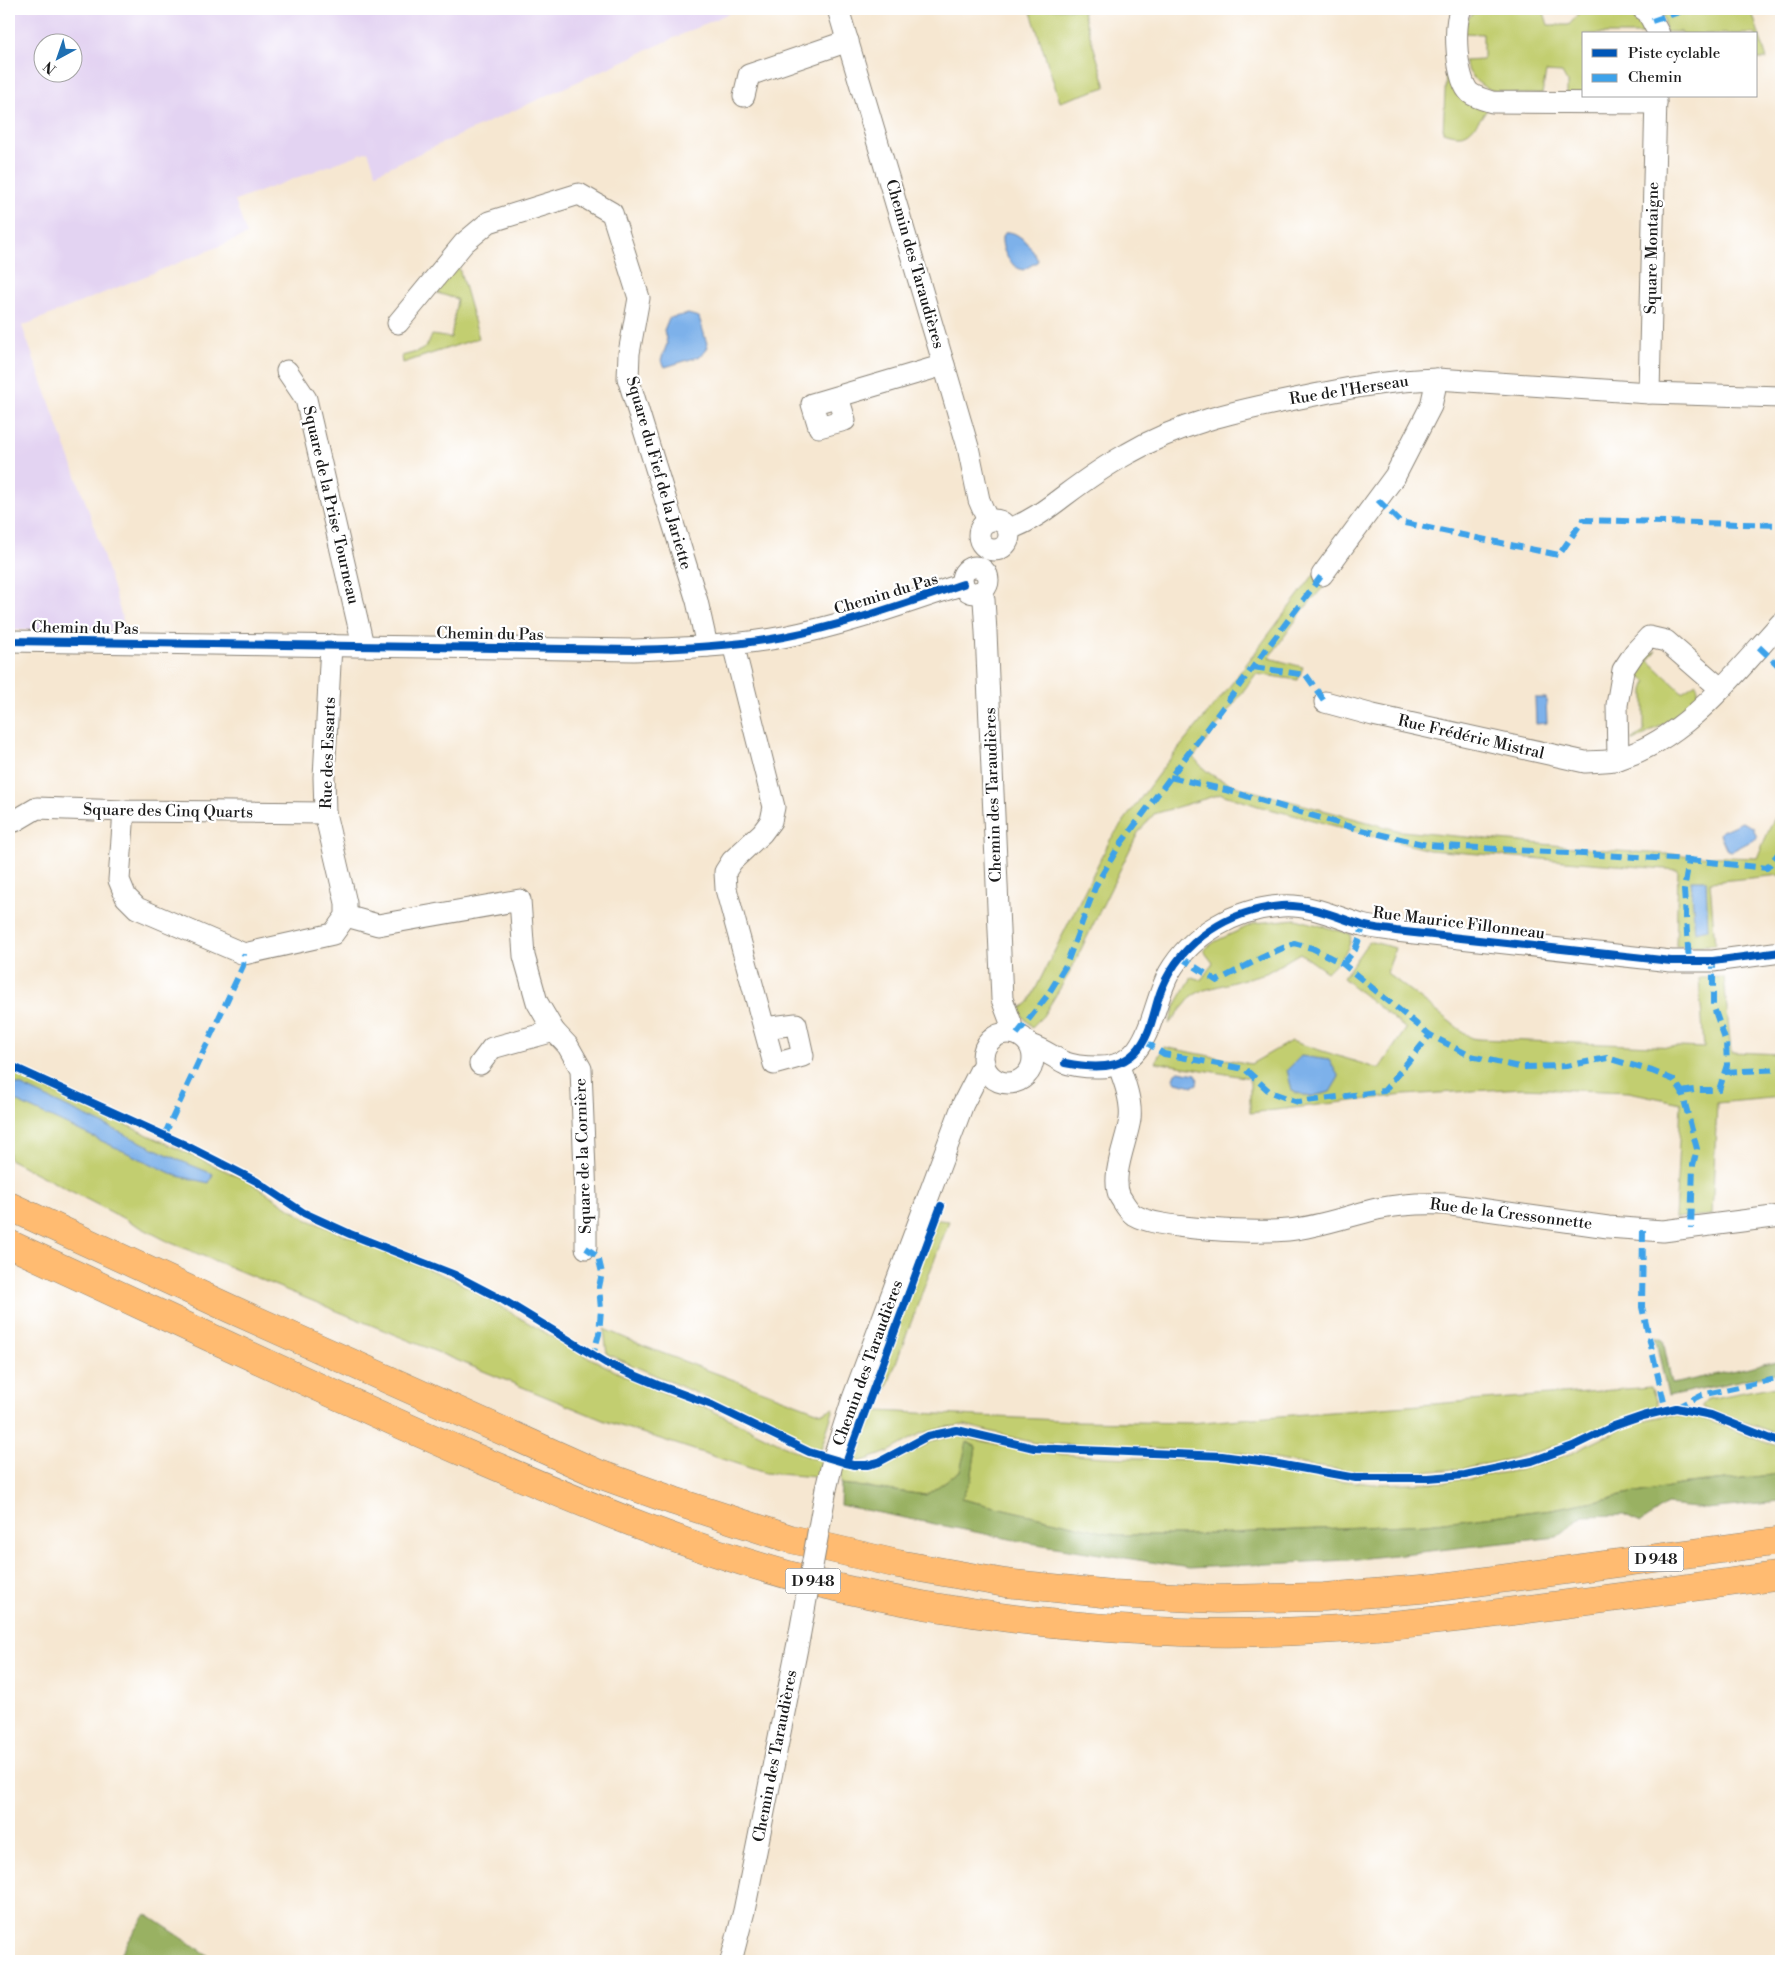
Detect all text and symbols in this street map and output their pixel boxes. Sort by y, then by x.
north arrow [32,32,82,82]
legend [1582,32,1758,98]
text: Piste cyclable [1628,44,1720,63]
text: N [40,57,60,78]
text: Chemin [1628,68,1682,87]
street label: Chemin des Taraudières [881,177,949,351]
street label: Square Montaigne [1641,182,1663,314]
street label: Rue de l'Herseau [1288,371,1410,409]
street label: Square du Fief de la Jariette [622,374,696,572]
street label: Square de la Prise Tourneau [298,404,364,606]
street label: Chemin du Pas [832,569,940,619]
street label: Chemin du Pas [31,617,139,639]
street label: Chemin du Pas [436,623,544,645]
street label: Rue des Essarts [316,697,340,809]
street label: Chemin des Taraudières [980,707,1006,883]
street label: Rue Frédéric Mistral [1396,710,1546,764]
street label: Square des Cinq Quarts [83,800,253,822]
street label: Rue Maurice Fillonneau [1372,903,1546,943]
street label: Square de la Cornière [570,1078,596,1234]
street label: Rue de la Cressonnette [1429,1194,1593,1234]
street label: Chemin des Taraudières [829,1277,907,1449]
road number: D 948 [1628,1546,1684,1572]
road number: D 948 [786,1568,840,1594]
street label: Chemin des Taraudières [748,1668,802,1844]

